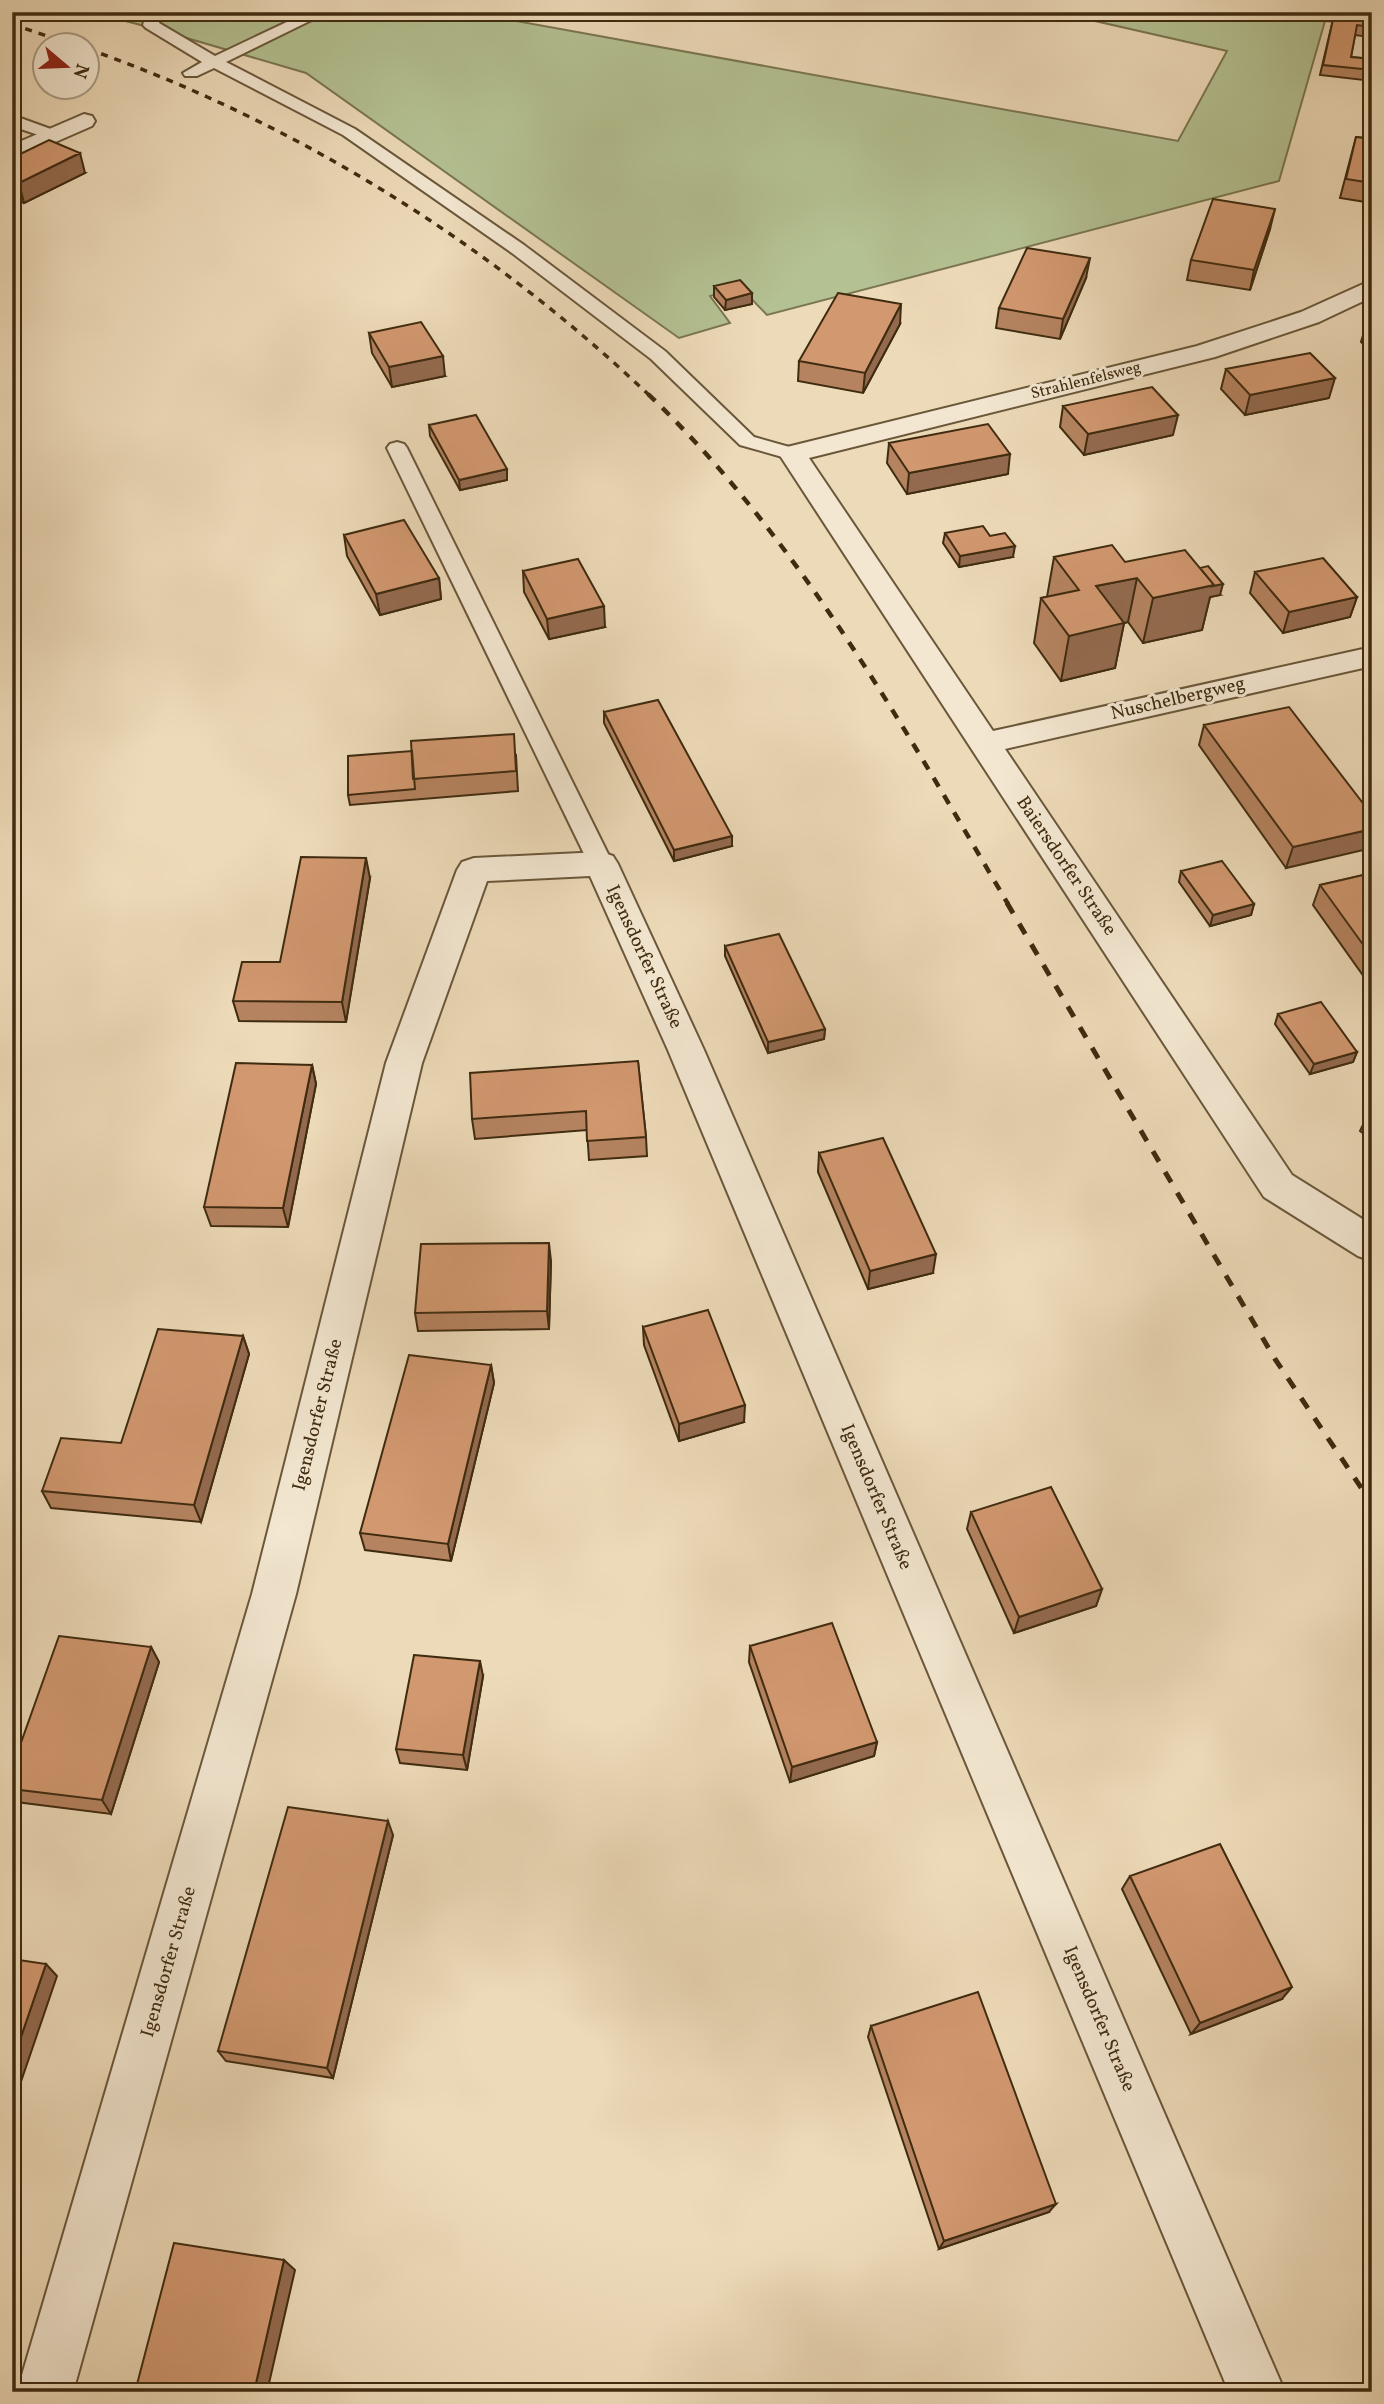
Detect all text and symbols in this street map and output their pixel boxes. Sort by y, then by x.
north arrow [32,32,102,102]
text: N [66,60,95,82]
street label: Strahlenfelsweg [1029,357,1143,405]
street label: Nuschelbergweg [1108,671,1248,727]
street label: Baiersdorfer Straße [1010,791,1122,941]
street label: Igensdorfer Straße [599,881,689,1033]
street label: Igensdorfer Straße [287,1336,349,1494]
street label: Igensdorfer Straße [834,1420,918,1574]
street label: Igensdorfer Straße [135,1883,203,2041]
street label: Igensdorfer Straße [1057,1942,1141,2096]

